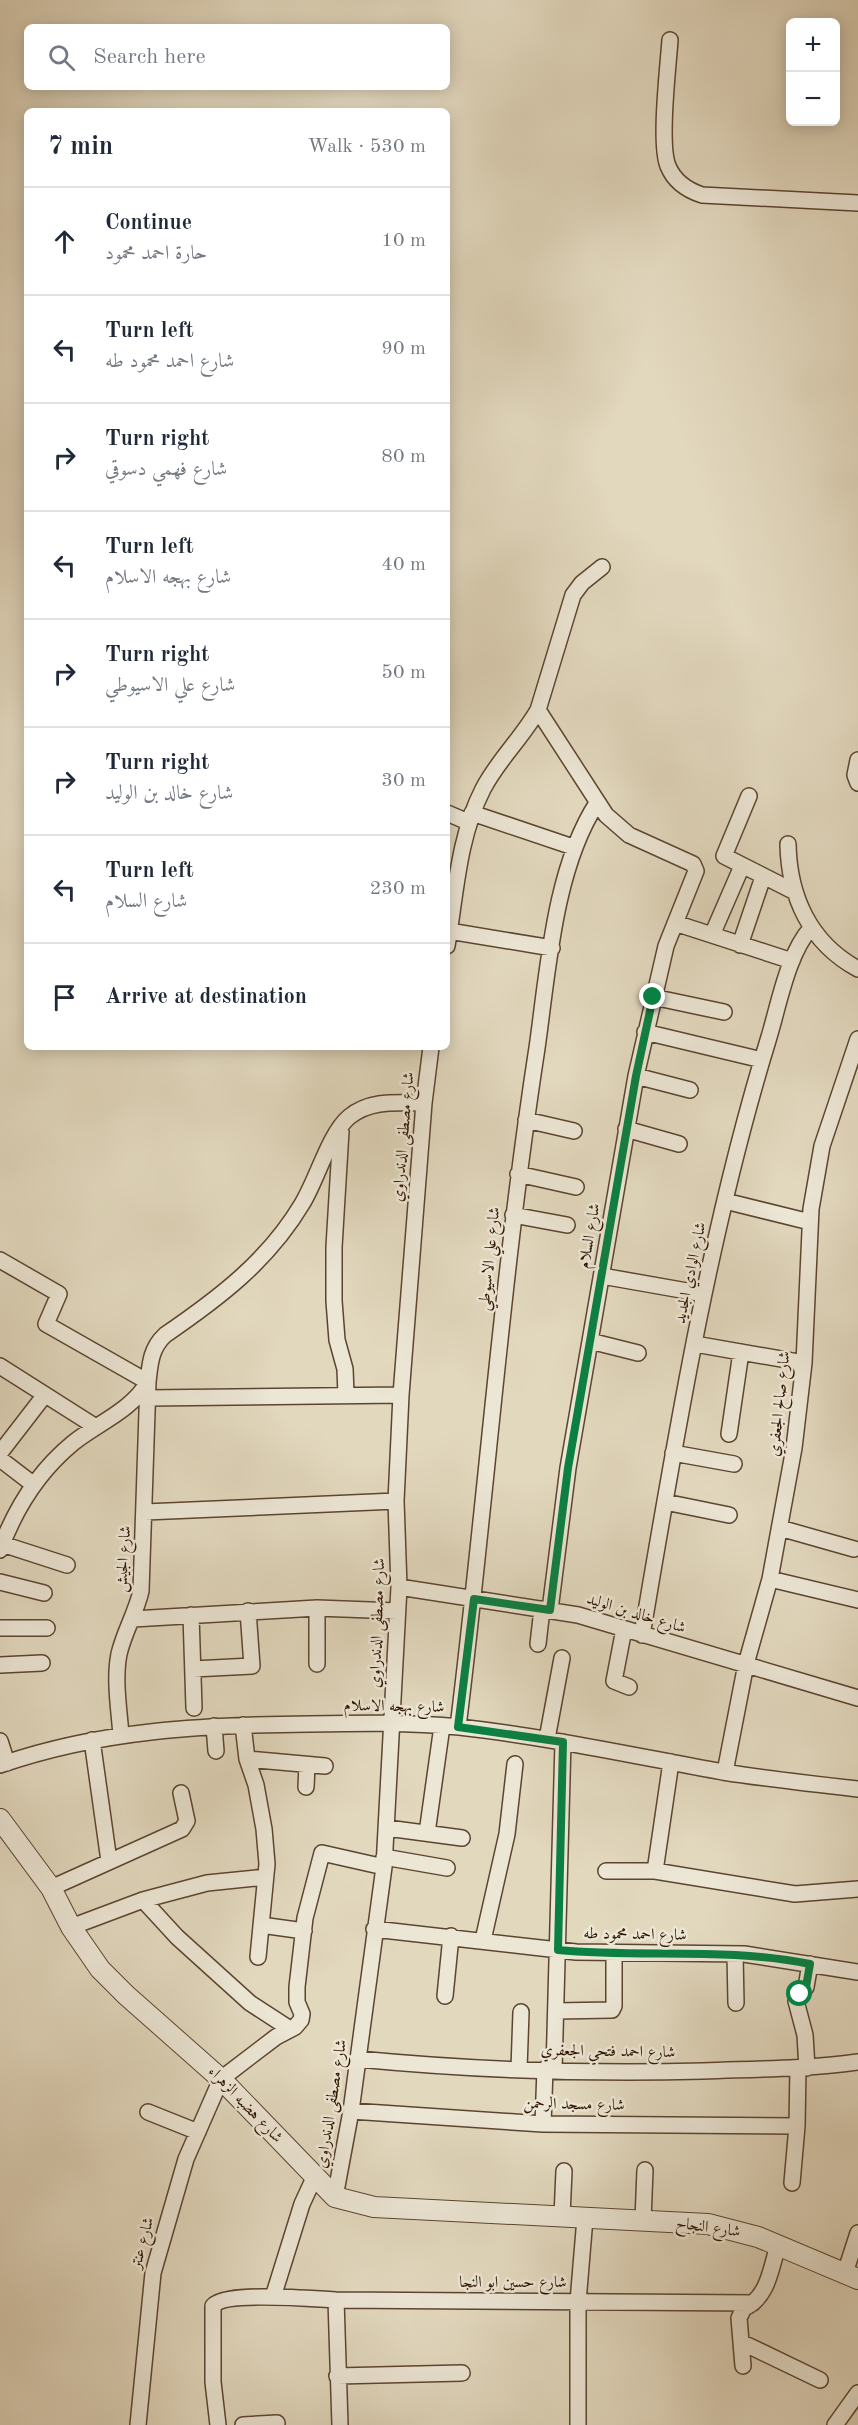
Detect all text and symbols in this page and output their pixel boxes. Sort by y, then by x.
map controls [786,18,840,126]
button: + [786,18,840,72]
search box [24,24,450,90]
icon: search [45,41,78,74]
text: Search here [93,46,206,68]
button: − [786,72,840,126]
text: 7 min [48,134,113,160]
text: Walk · 530 m [307,137,426,157]
text: Continue [105,212,192,234]
icon: ahead [48,225,81,258]
text: 10 m [381,231,426,251]
text: حارة احمد محمود [105,244,207,264]
text: Turn left [105,320,194,342]
icon: left [48,333,81,366]
text: 90 m [381,339,426,359]
text: شارع احمد محمود طه [105,352,234,372]
text: Turn right [105,428,209,450]
icon: right [48,441,81,474]
text: 80 m [381,447,426,467]
text: شارع فهمي دسوقي [105,460,227,480]
text: Turn left [105,536,194,558]
icon: left [48,549,81,582]
text: 40 m [381,555,426,575]
text: شارع بهجه الاسلام [105,568,231,588]
text: Turn right [105,644,209,666]
icon: right [48,657,81,690]
text: 50 m [381,663,426,683]
text: شارع علي الاسيوطي [105,676,235,696]
text: Turn right [105,752,209,774]
icon: right [48,765,81,798]
text: 30 m [381,771,426,791]
text: شارع خالد بن الوليد [105,784,233,804]
text: Turn left [105,860,194,882]
icon: left [48,873,81,906]
text: 230 m [370,879,426,899]
text: شارع السلام [105,892,187,912]
icon: arrive [48,981,81,1014]
route end [639,983,665,1009]
text: Arrive at destination [105,986,307,1008]
street label: شارع مصطفى الدندراوي [390,1071,422,1203]
street label: شارع السلام [576,1202,609,1271]
street label: شارع علي الاسيوطي [477,1206,509,1312]
street label: شارع الوادي الجديد [672,1221,713,1326]
street label: شارع صالح الجعفري [767,1351,797,1458]
street label: شارع الجيش [114,1525,138,1593]
street label: شارع مصطفى الدندراوي [368,1558,392,1688]
street label: شارع خالد بن الوليد [583,1591,687,1640]
street label: شارع بهجه الاسلام [343,1698,445,1721]
street label: شارع احمد محمود طه [583,1926,687,1948]
route start [786,1980,812,2006]
street label: شارع مصطفى الدندراوي [314,2038,354,2170]
street label: شارع احمد فتحي الجعفري [540,2043,676,2067]
street label: شارع هضبه الزهراء [202,2063,286,2149]
street label: شارع مسجد الرحمن [523,2095,625,2118]
street label: شارع عنتر [128,2216,161,2273]
street label: شارع النجاح [674,2216,741,2245]
street label: شارع حسين ابو النجا [459,2275,567,2295]

